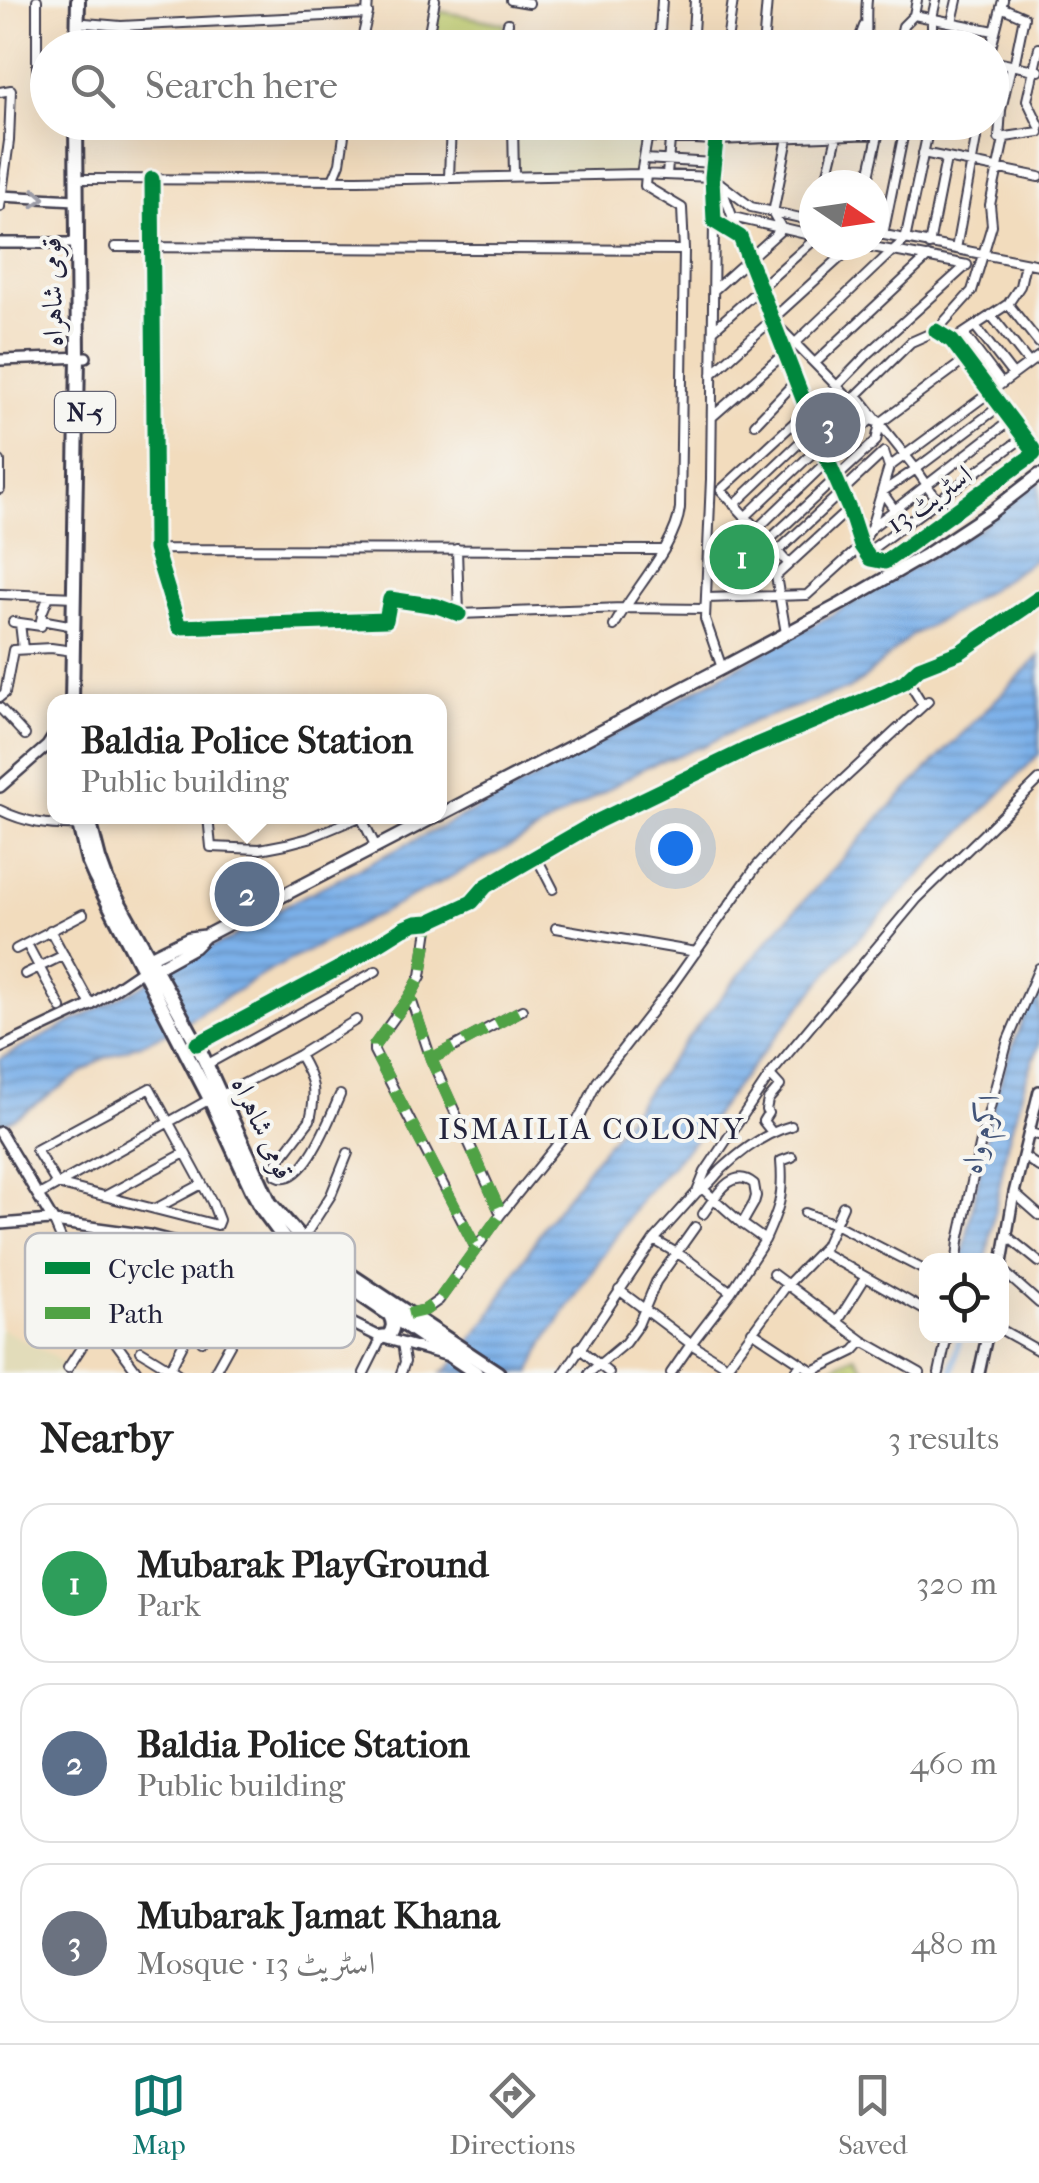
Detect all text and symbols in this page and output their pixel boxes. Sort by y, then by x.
search box [30,30,1009,140]
icon: search [65,58,120,113]
text: Search here [145,63,338,108]
north arrow [799,170,889,260]
one-way arrow [30,187,46,208]
street label: قومی شاہراہ [35,237,70,347]
pin: 3 [796,388,860,462]
road number: N-5 [55,392,115,432]
street label: اسٹریٹ 13 [880,458,979,541]
pin: 1 [710,520,774,594]
popup [47,694,447,824]
text: Baldia Police Station [81,718,413,763]
text: Public building [81,763,289,800]
your location [650,823,701,874]
pin: 2 [214,856,280,932]
street label: قومی شاہراہ [224,1072,301,1185]
water label: اکرم واہ [954,1089,1016,1179]
district label: ISMAILIA COLONY [438,1112,746,1147]
legend [25,1233,355,1348]
text: Cycle path [108,1252,235,1285]
map controls [919,1253,1009,1343]
button: locate [919,1253,1009,1343]
text: Path [108,1297,164,1330]
text: Nearby [40,1414,172,1463]
text: 3 results [888,1420,999,1457]
text: Mubarak PlayGround [137,1542,489,1587]
text: 1 [69,1565,80,1602]
text: 320 m [916,1565,997,1602]
text: Park [137,1587,201,1624]
text: Baldia Police Station [137,1722,470,1767]
text: 2 [66,1745,83,1782]
text: 460 m [910,1745,997,1782]
text: Public building [137,1767,345,1804]
text: Mubarak Jamat Khana [137,1893,500,1938]
text: 3 [68,1925,81,1962]
text: 480 m [911,1925,997,1962]
text: Mosque · اسٹریٹ 13 [137,1945,375,1982]
tab: Map [131,2068,186,2161]
tab: Directions [449,2068,575,2161]
tab: Saved [838,2068,908,2161]

